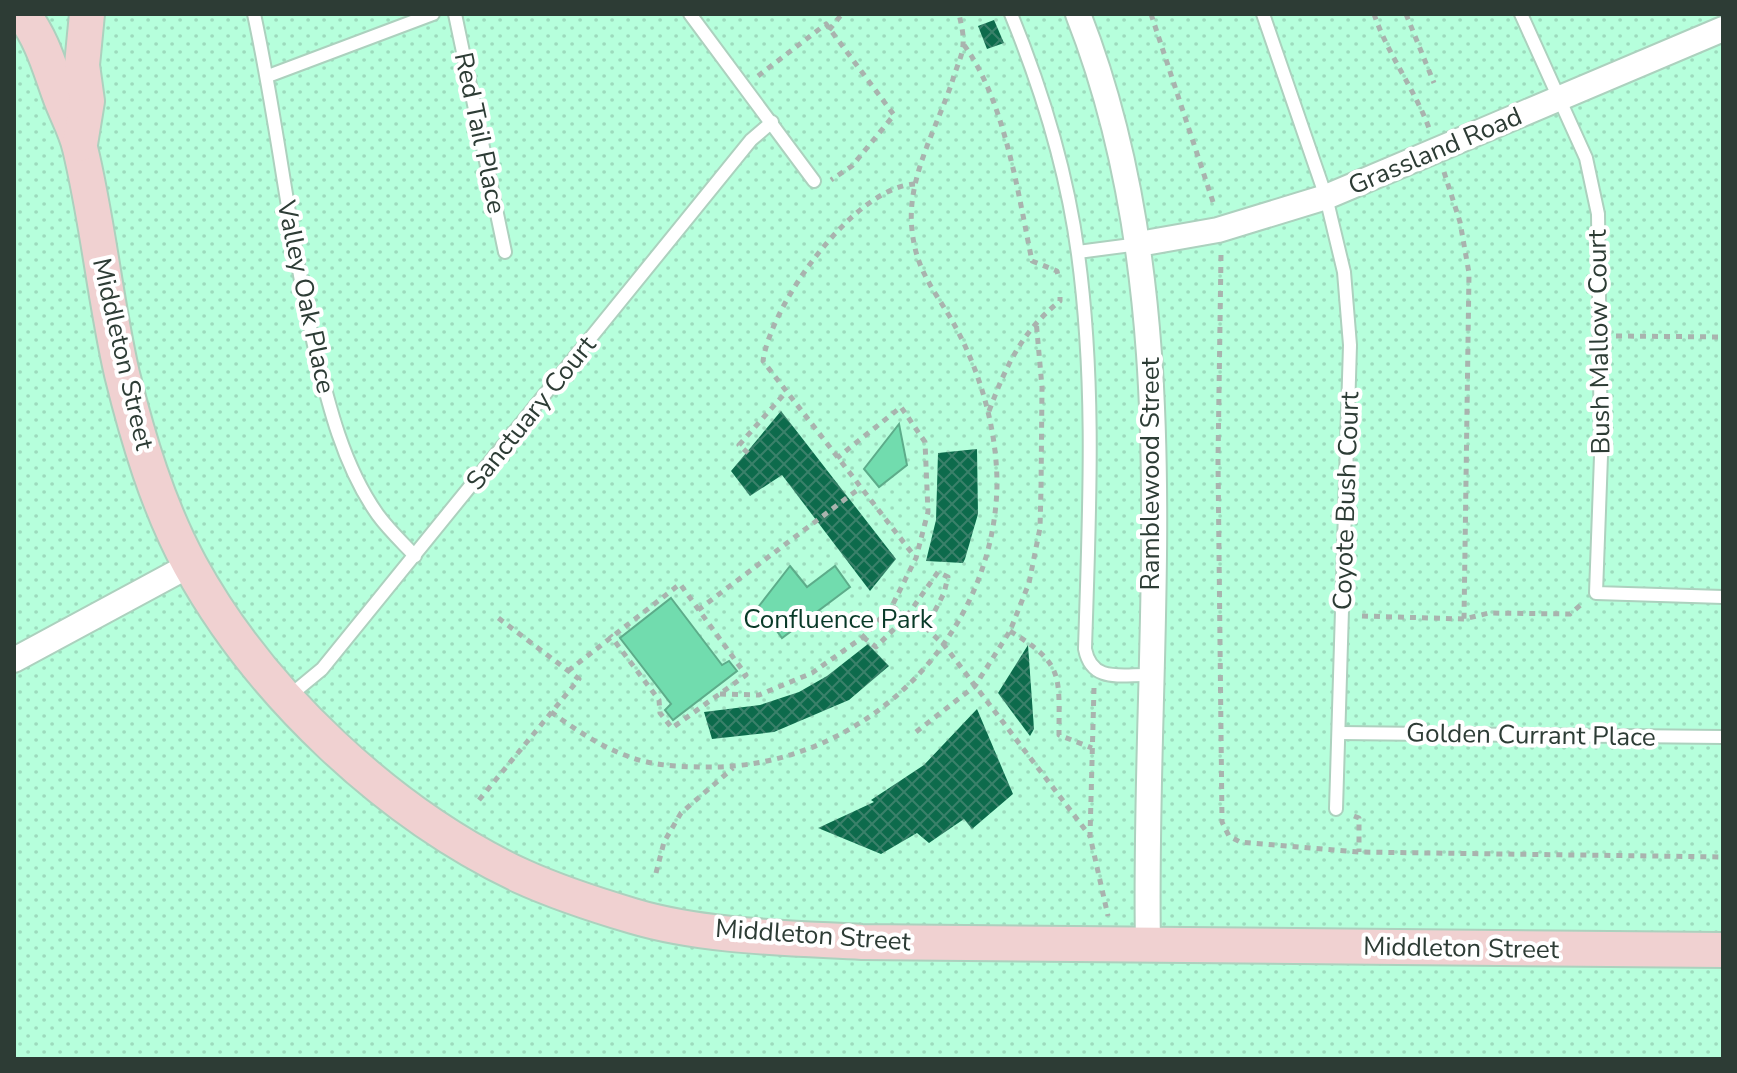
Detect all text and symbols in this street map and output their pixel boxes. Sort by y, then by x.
street label: Red Tail Place [446,49,514,217]
street label: Grassland Road [1343,99,1527,203]
street label: Valley Oak Place [268,196,344,397]
street label: Bush Mallow Court [1580,228,1618,455]
street label: Middleton Street [84,255,162,454]
street label: Sanctuary Court [458,328,605,497]
street label: Ramblewood Street [1133,357,1168,591]
street label: Coyote Bush Court [1325,390,1367,611]
park label: Confluence Park [743,602,934,637]
street label: Golden Currant Place [1406,715,1656,755]
street label: Middleton Street [714,911,913,959]
street label: Middleton Street [1363,929,1560,967]

